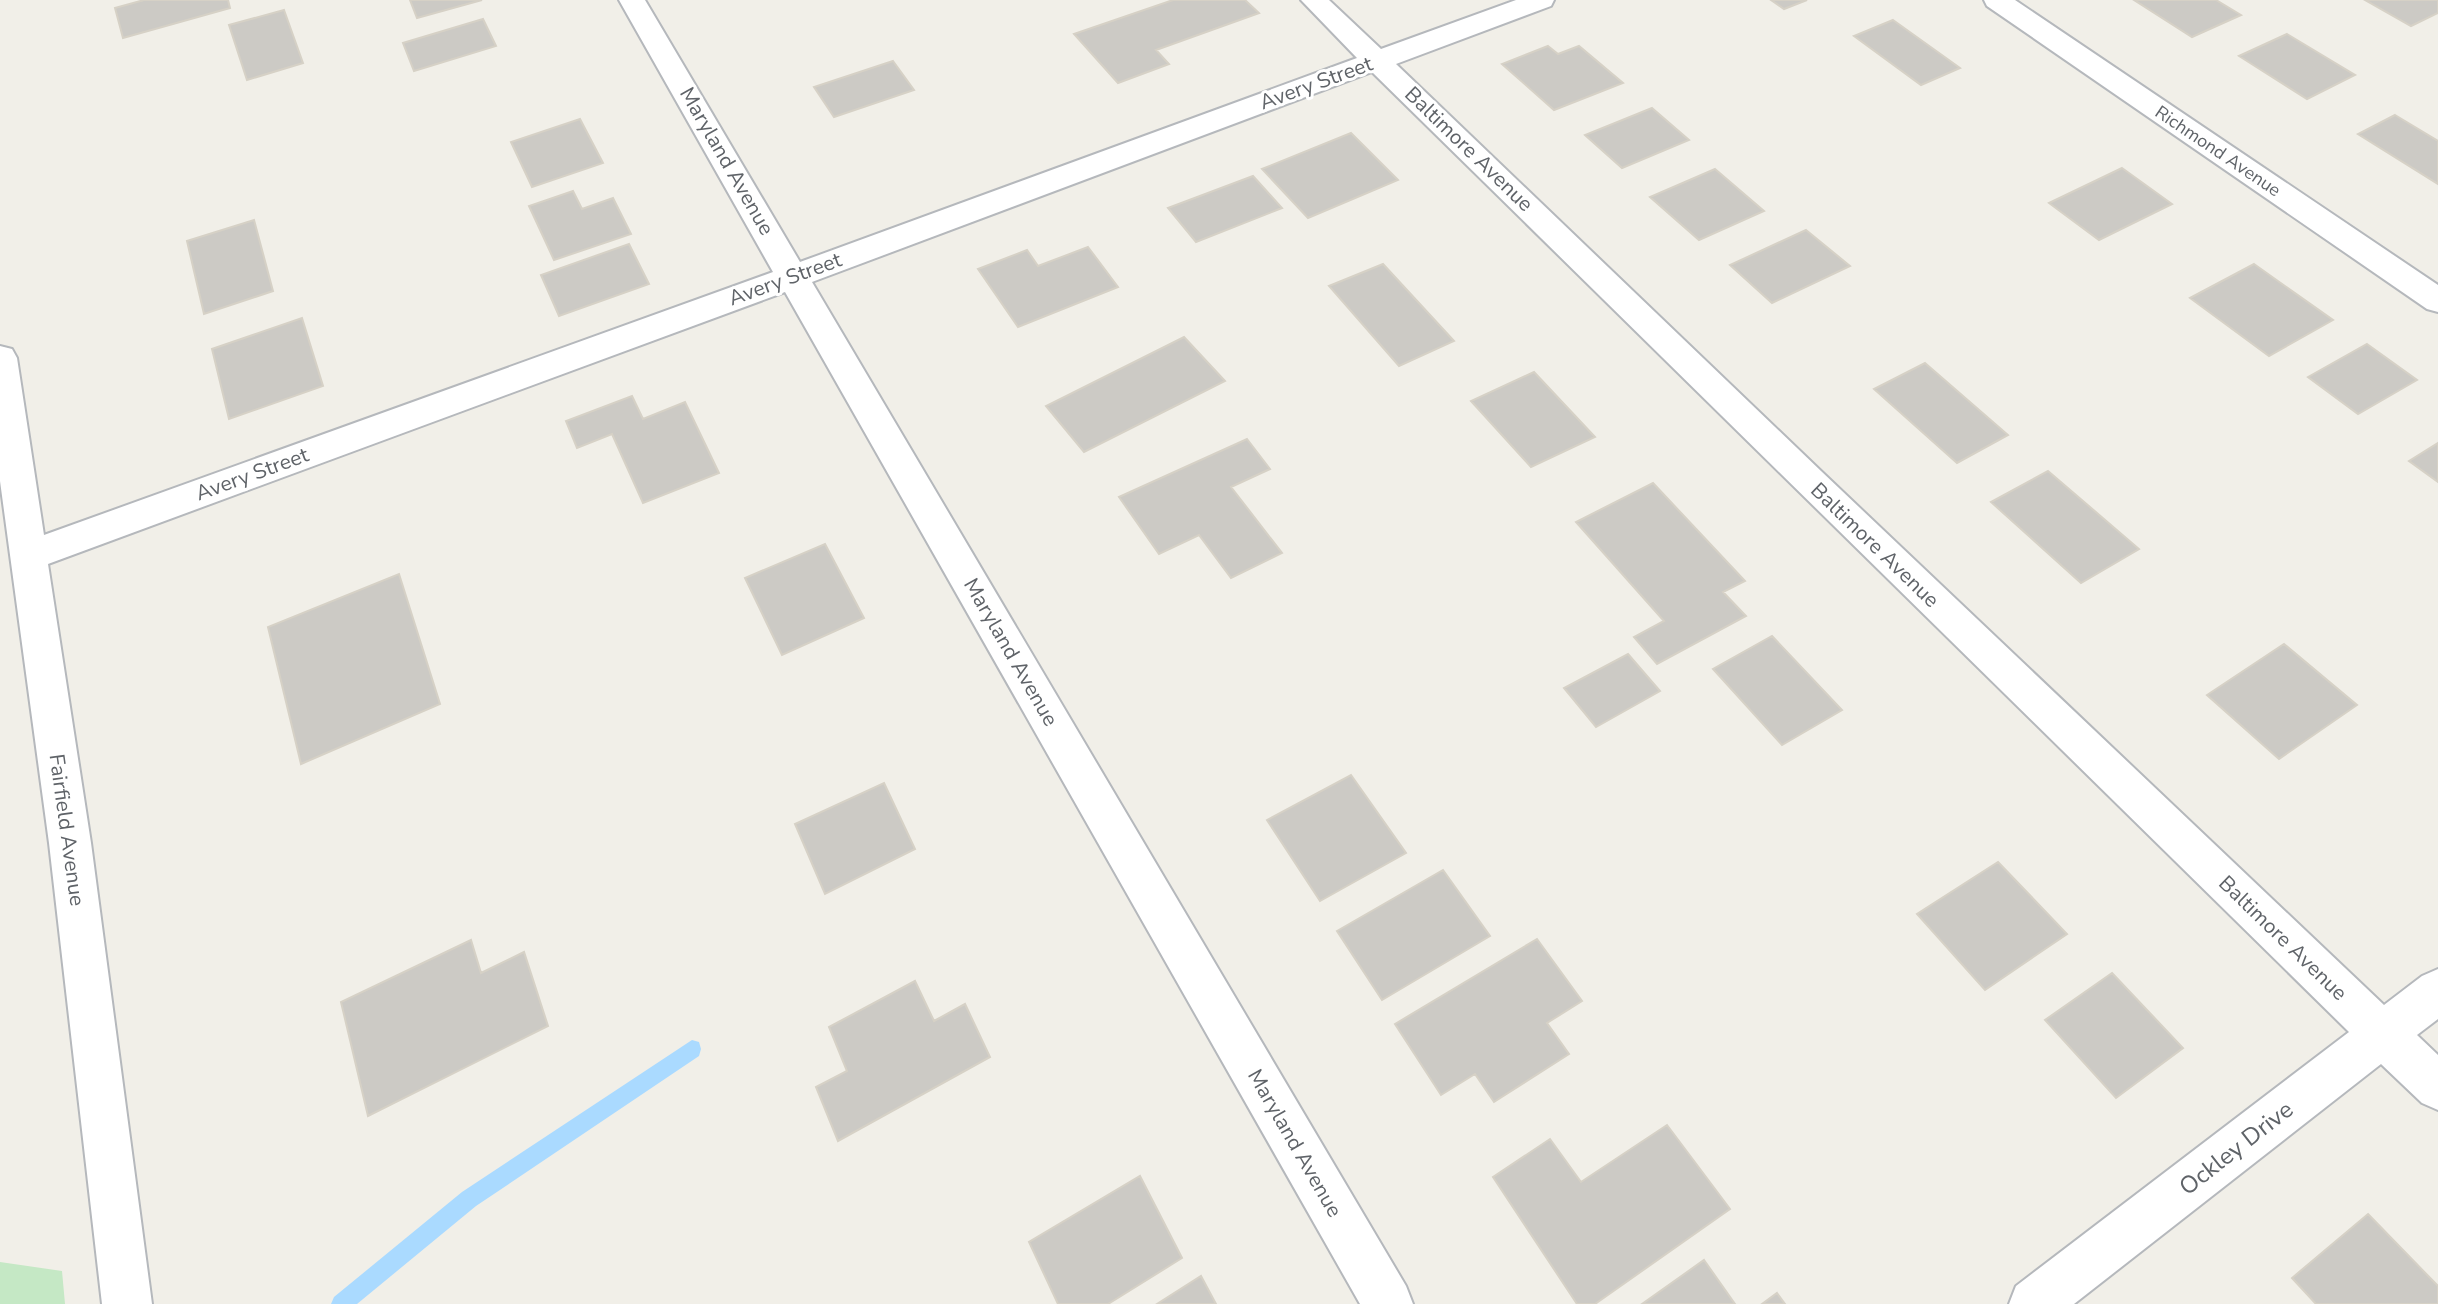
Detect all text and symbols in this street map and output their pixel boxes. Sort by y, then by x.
street label: Avery Street [1256,49,1377,116]
street label: Baltimore Avenue [1399,80,1539,218]
street label: Maryland Avenue [673,82,781,240]
street label: Richmond Avenue [2150,100,2286,202]
street label: Avery Street [725,245,846,312]
street label: Avery Street [192,440,313,507]
street label: Baltimore Avenue [1805,476,1945,614]
street label: Maryland Avenue [957,573,1065,731]
street label: Fairfield Avenue [42,752,92,908]
street label: Baltimore Avenue [2213,869,2353,1007]
street label: Maryland Avenue [1241,1064,1349,1222]
street label: Ockley Drive [2172,1093,2300,1203]

